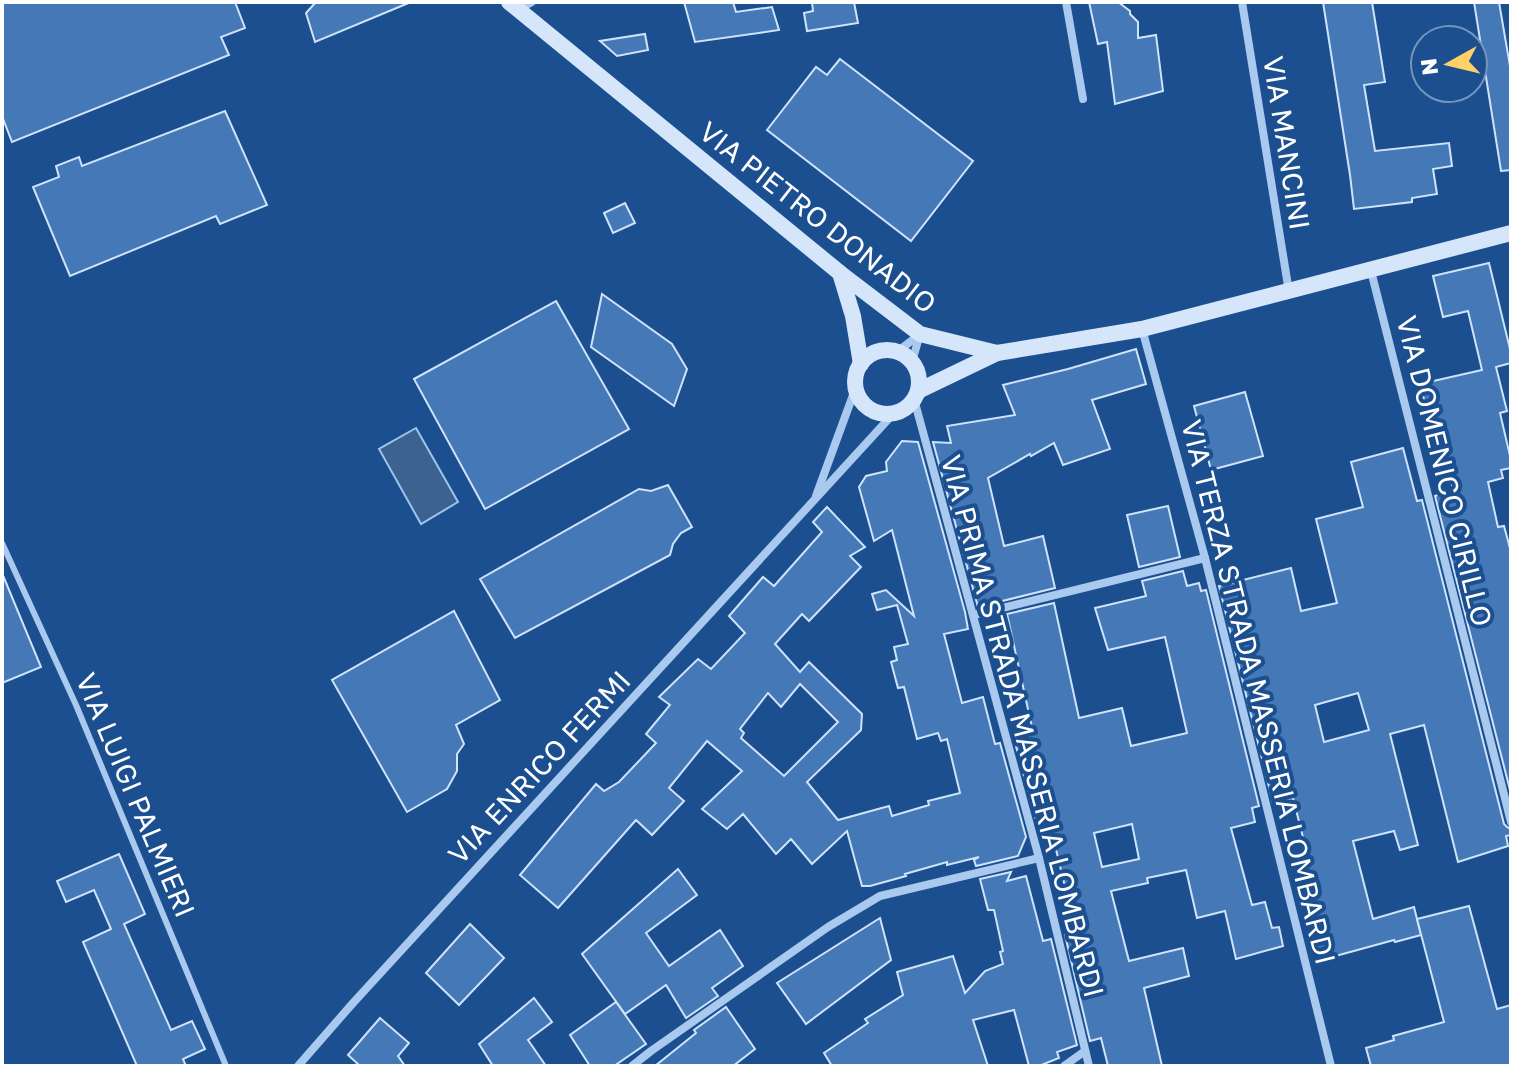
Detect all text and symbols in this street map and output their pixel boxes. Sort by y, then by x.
north arrow [1409,24,1489,104]
street label: VIA MANCINI [1257,54,1317,232]
text: N [1414,57,1443,77]
street label: VIA PIETRO DONADIO [693,114,943,320]
street label: VIA DOMENICO CIRILLO [1390,312,1500,630]
street label: VIA TERZA STRADA MASSERIA LOMBARDI [1175,416,1343,968]
street label: VIA PRIMA STRADA MASSERIA LOMBARDI [935,451,1111,1001]
street label: VIA ENRICO FERMI [441,664,637,870]
street label: VIA LUIGI PALMIERI [70,668,202,922]

